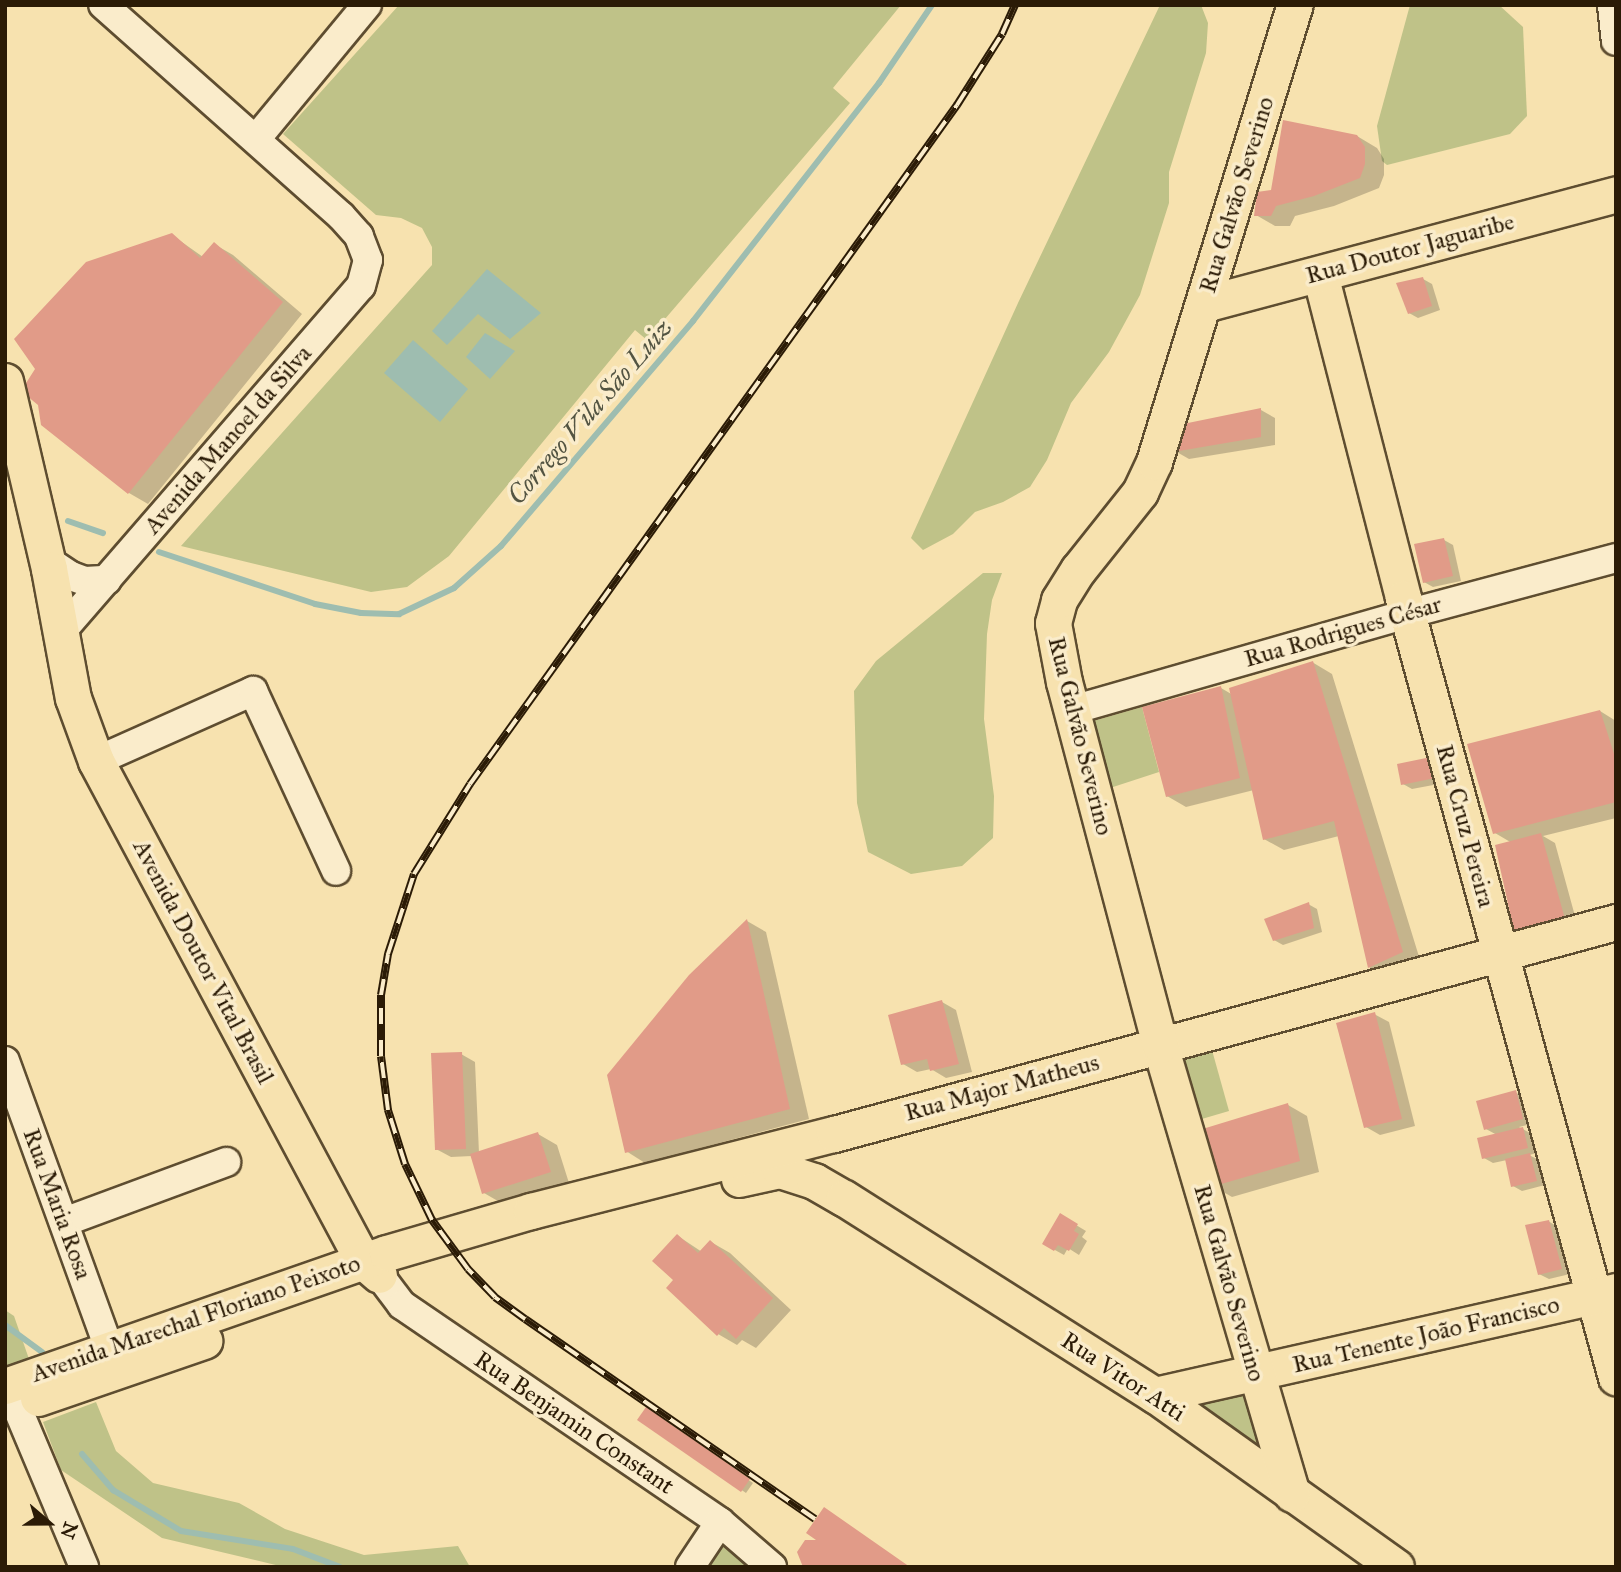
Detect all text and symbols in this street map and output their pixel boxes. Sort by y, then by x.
street label: Rua Galvão Severino [1193,93,1281,297]
street label: Rua Doutor Jaguaribe [1303,207,1517,291]
water label: Corrego Vila São Luiz [501,313,679,511]
street label: Avenida Manoel da Silva [138,340,318,540]
street label: Rua Rodrigues César [1241,590,1445,674]
street label: Rua Galvão Severino [1041,634,1119,838]
street label: Rua Cruz Pereira [1429,742,1501,910]
street label: Avenida Doutor Vital Brasil [126,835,280,1089]
street label: Rua Major Matheus [902,1048,1102,1128]
street label: Rua Maria Rosa [16,1125,98,1283]
street label: Rua Galvão Severino [1187,1181,1271,1385]
street label: Avenida Marechal Floriano Peixoto [28,1249,364,1389]
street label: Rua Tenente João Francisco [1290,1290,1562,1380]
street label: Rua Vitor Atti [1055,1326,1191,1428]
street label: Rua Benjamin Constant [469,1345,679,1501]
north arrow [14,1488,84,1558]
text: N [56,1519,83,1542]

